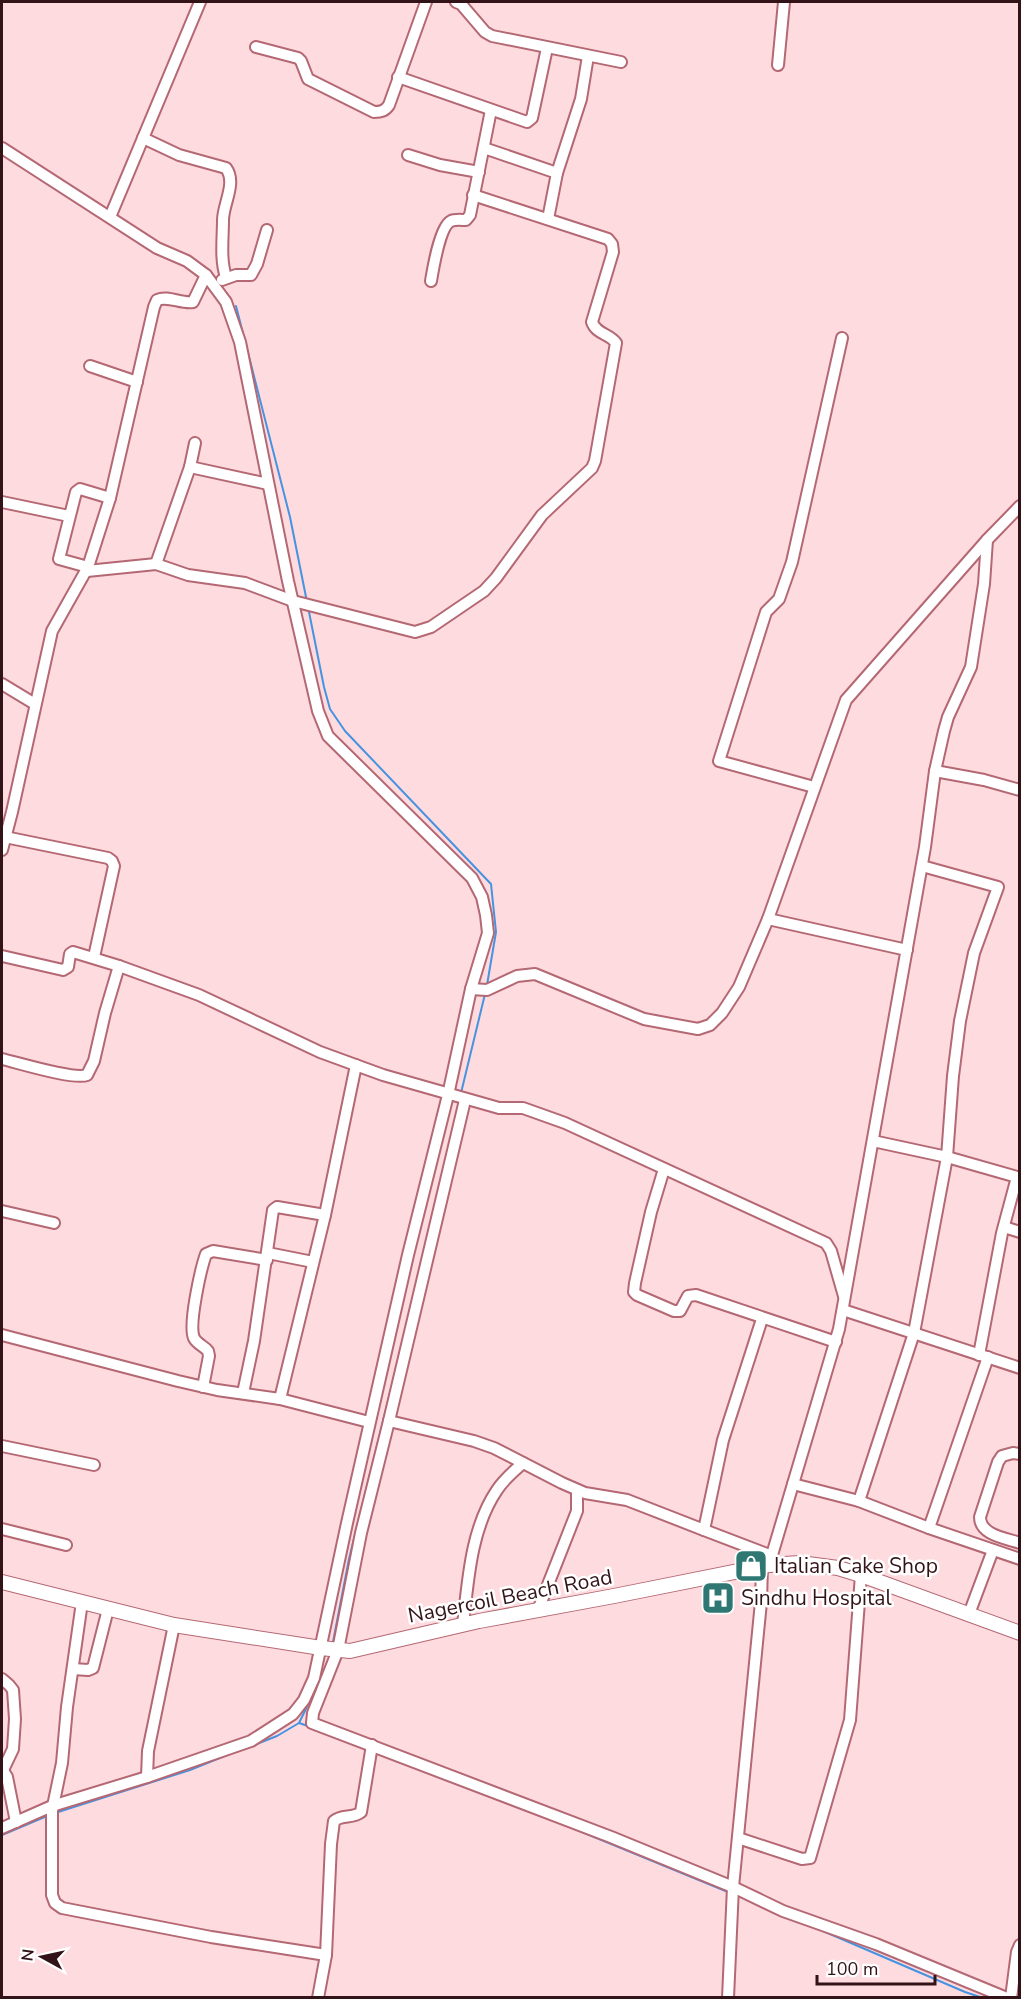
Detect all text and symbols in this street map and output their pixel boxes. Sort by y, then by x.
shop icon: Italian Cake Shop [733,1548,769,1584]
place label: Italian Cake Shop [774,1552,938,1580]
street label: Nagercoil Beach Road [405,1562,615,1630]
hospital icon: Sindhu Hospital [700,1580,736,1616]
place label: Sindhu Hospital [741,1584,892,1612]
north arrow [12,1927,72,1987]
text: N [16,1948,40,1963]
scale bar [817,1948,936,1986]
text: 100 m [826,1957,878,1981]

